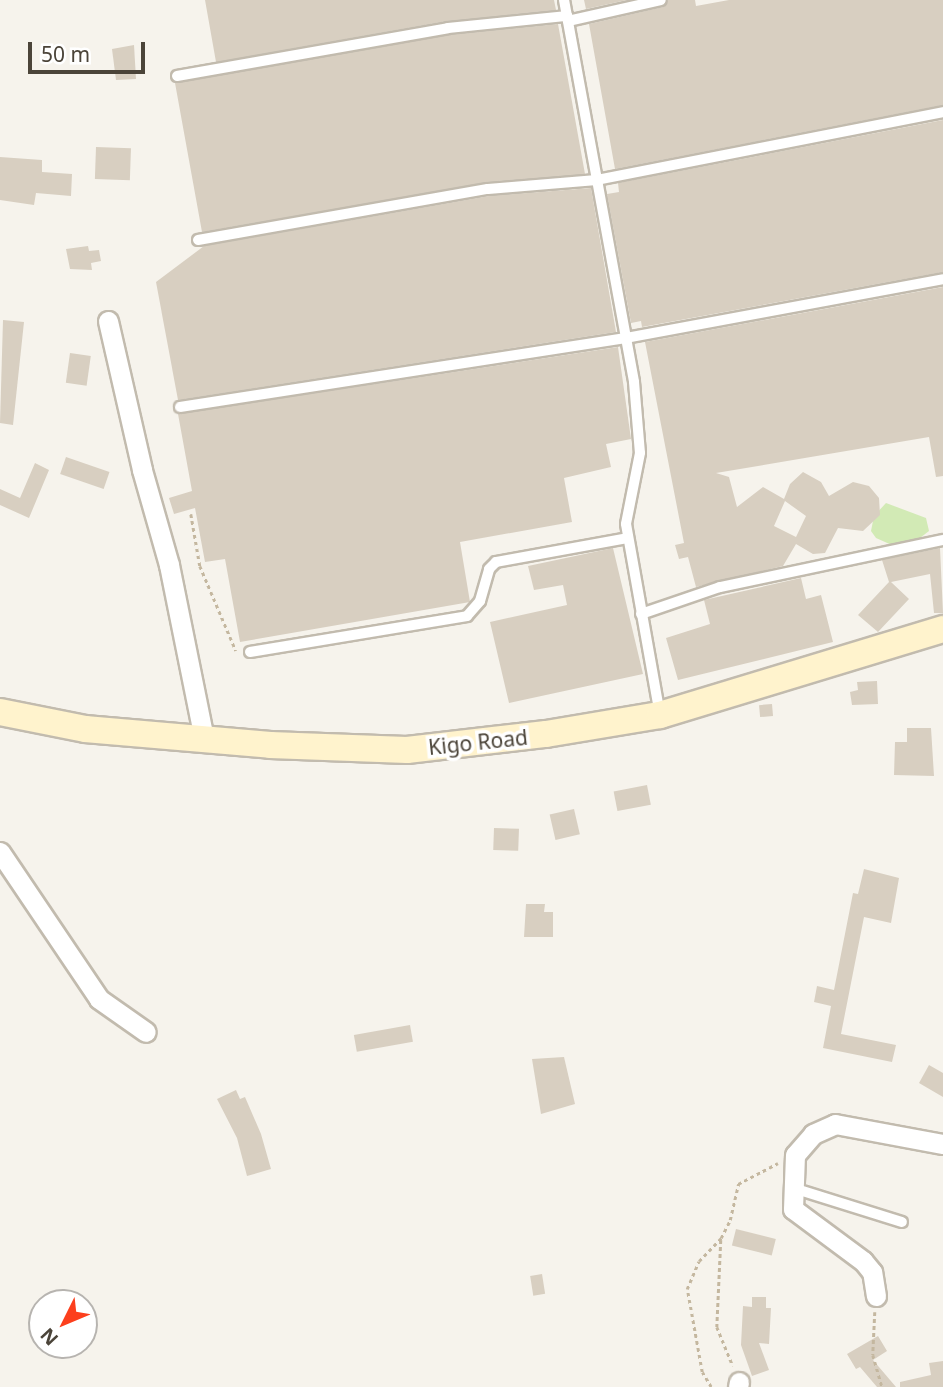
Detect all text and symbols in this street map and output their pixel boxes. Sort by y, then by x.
scale bar [32,28,149,72]
text: 50 m [41,40,90,68]
street label: Kigo Road [427,724,529,760]
north arrow [28,1289,98,1359]
text: N [34,1322,64,1351]

